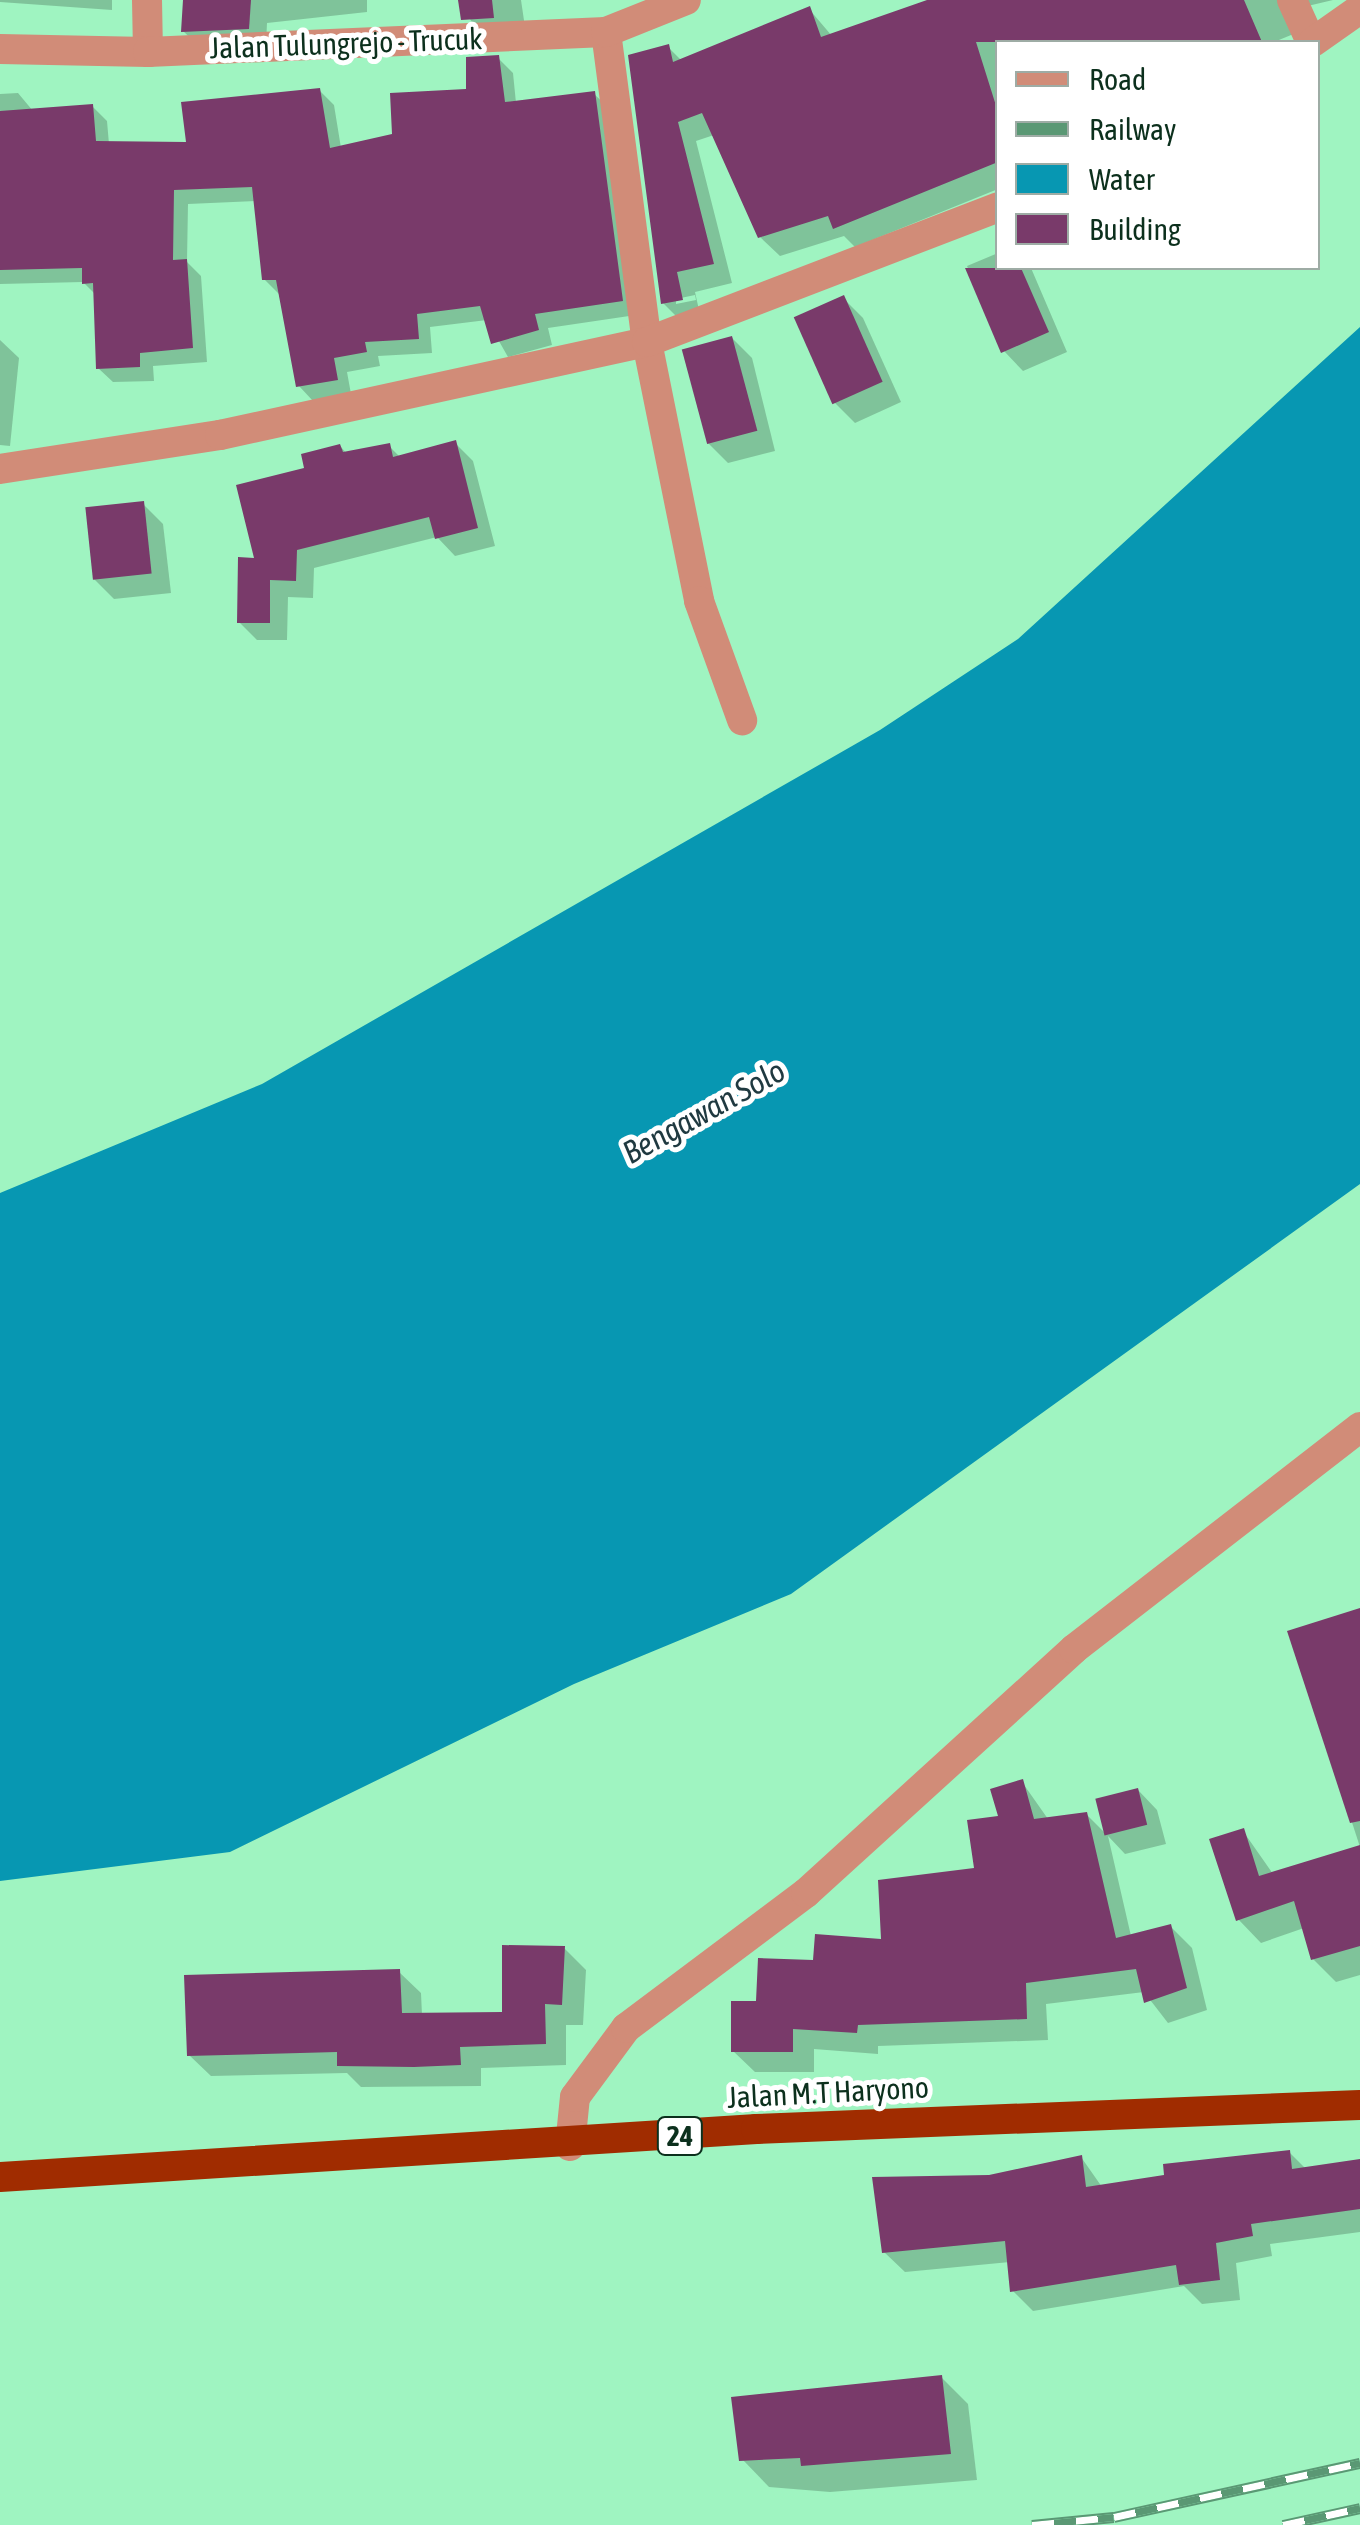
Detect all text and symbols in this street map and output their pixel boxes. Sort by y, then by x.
street label: Jalan Tulungrejo - Trucuk [209,20,483,66]
legend [995,40,1320,270]
text: Road [1089,62,1146,96]
text: Railway [1089,112,1176,146]
text: Water [1089,162,1155,196]
text: Building [1089,212,1181,246]
water label: Bengawan Solo [616,1052,792,1172]
street label: Jalan M.T Haryono [726,2069,930,2115]
road number: 24 [655,2113,705,2159]

